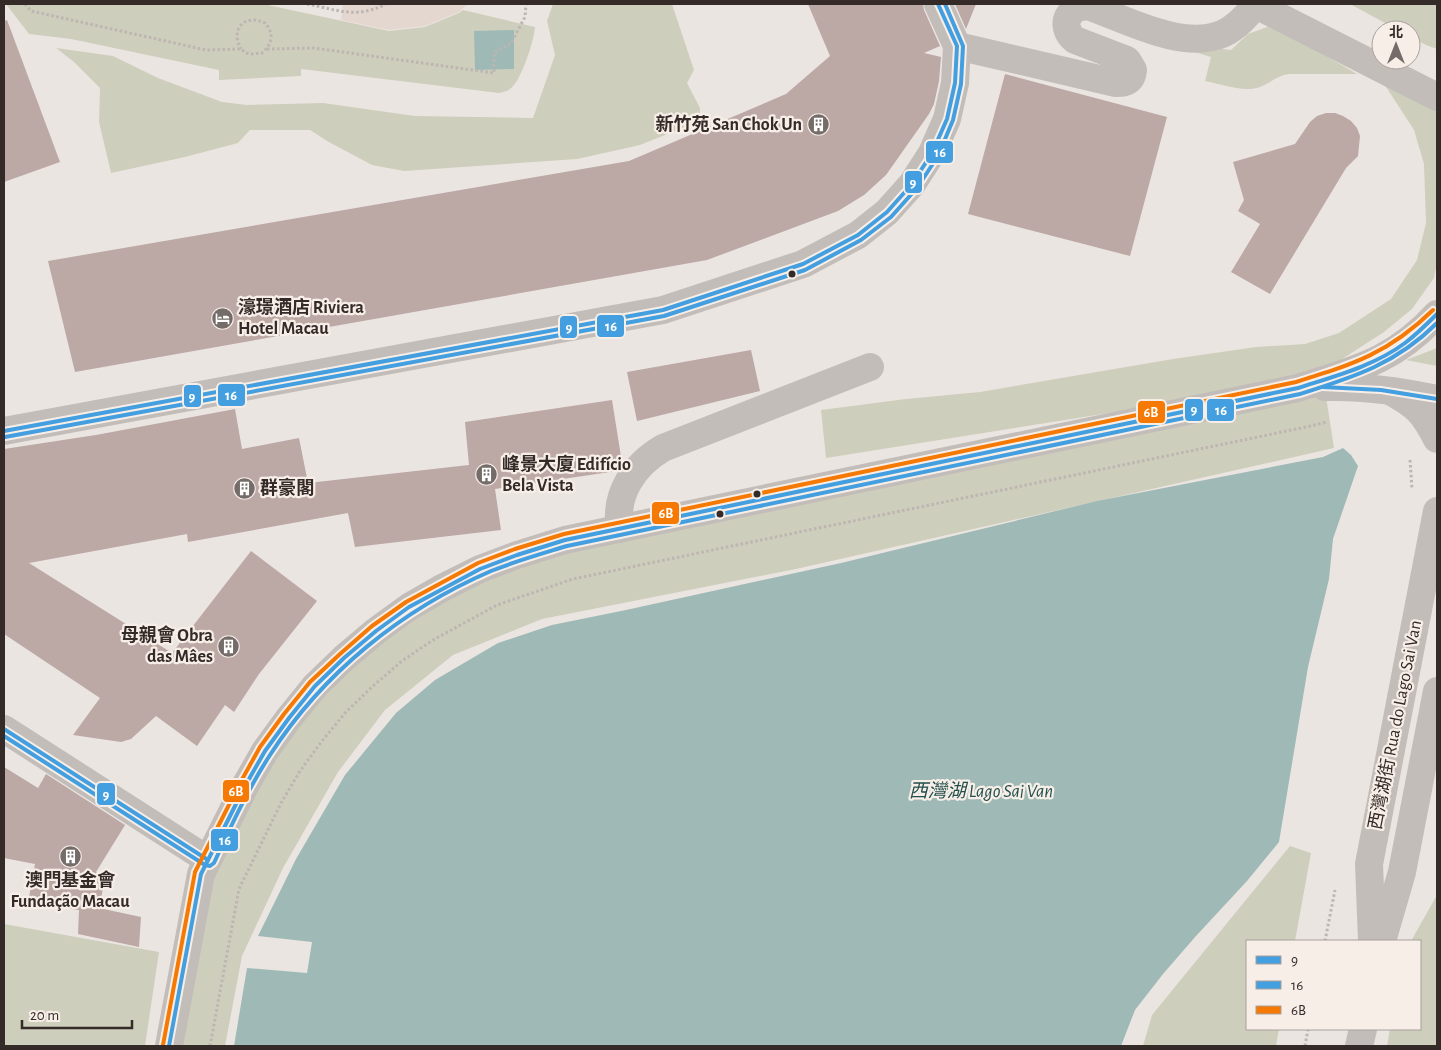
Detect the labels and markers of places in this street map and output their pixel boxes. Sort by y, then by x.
building icon: 新竹苑 San Chok Un [806,113,830,137]
place label: 新竹苑 San Chok Un [656,114,802,134]
unlabelled marker [787,269,797,279]
place label: 濠璟酒店 Riviera Hotel Macau [238,297,364,338]
hotel icon: 濠璟酒店 Riviera Hotel Macau [210,306,234,330]
place label: 峰景大廈 Edifício Bela Vista [502,454,631,495]
building icon: 峰景大廈 Edifício Bela Vista [474,463,498,487]
building icon: 群豪閣 [232,477,256,501]
place label: 群豪閣 [260,477,314,498]
unlabelled marker [752,489,762,499]
unlabelled marker [715,509,725,519]
place label: 母親會 Obra das Mâes [121,625,213,666]
building icon: 母親會 Obra das Mâes [217,634,241,658]
building icon: 澳門基金會 Fundação Macau [58,844,82,868]
place label: 澳門基金會 Fundação Macau [10,870,130,911]

